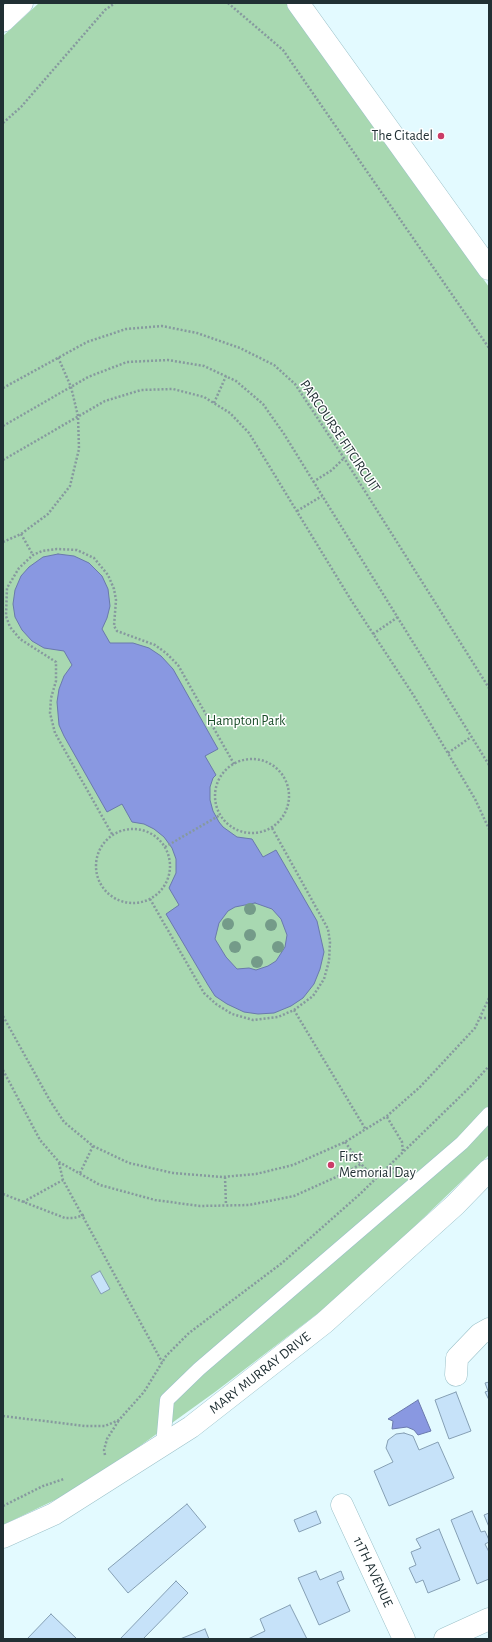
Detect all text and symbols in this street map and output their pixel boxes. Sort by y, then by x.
place label: The Citadel [371,128,433,144]
marker: The Citadel [436,131,446,141]
street label: PARCOURSE FITCIRCUIT [296,377,384,495]
park label: Hampton Park [207,713,285,729]
place label: First Memorial Day [339,1149,416,1182]
marker: First Memorial Day [326,1160,336,1170]
street label: MARY MURRAY DRIVE [206,1328,314,1418]
street label: 11TH AVENUE [349,1534,397,1610]

